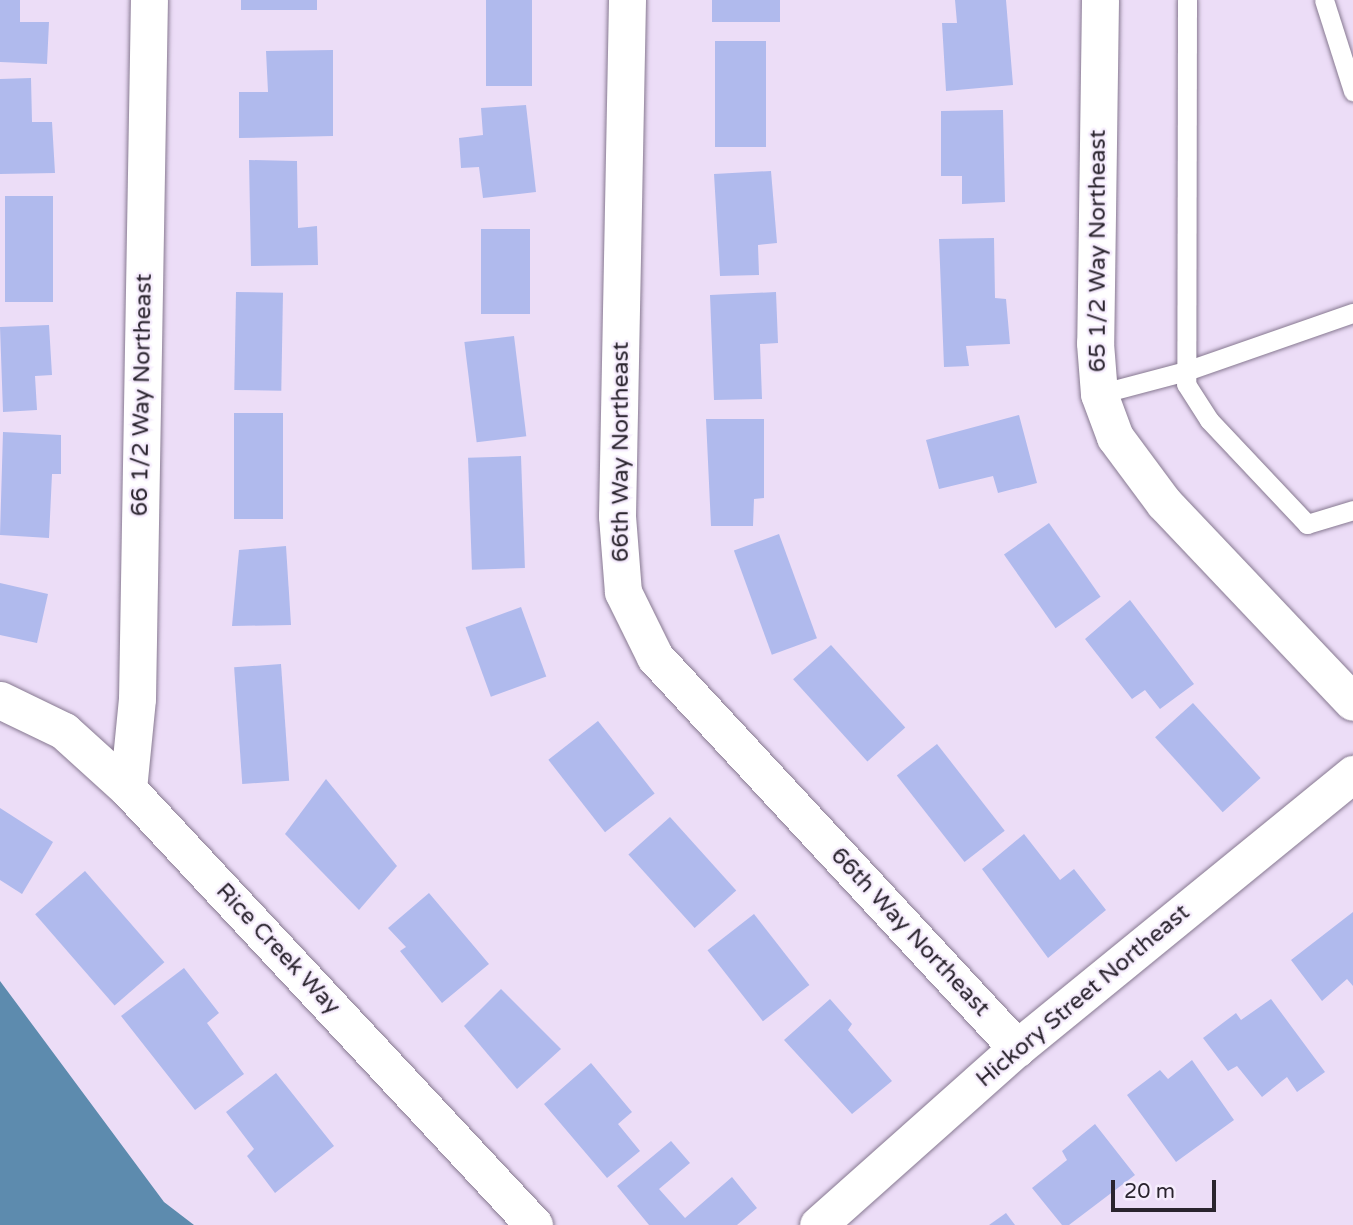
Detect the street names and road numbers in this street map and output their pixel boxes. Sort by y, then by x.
street label: 65 1/2 Way Northeast [1084,130,1112,372]
street label: 66 1/2 Way Northeast [126,273,158,517]
street label: 66th Way Northeast [607,342,635,562]
street label: 66th Way Northeast [825,842,995,1022]
street label: Rice Creek Way [210,878,346,1020]
street label: Hickory Street Northeast [971,899,1195,1093]

